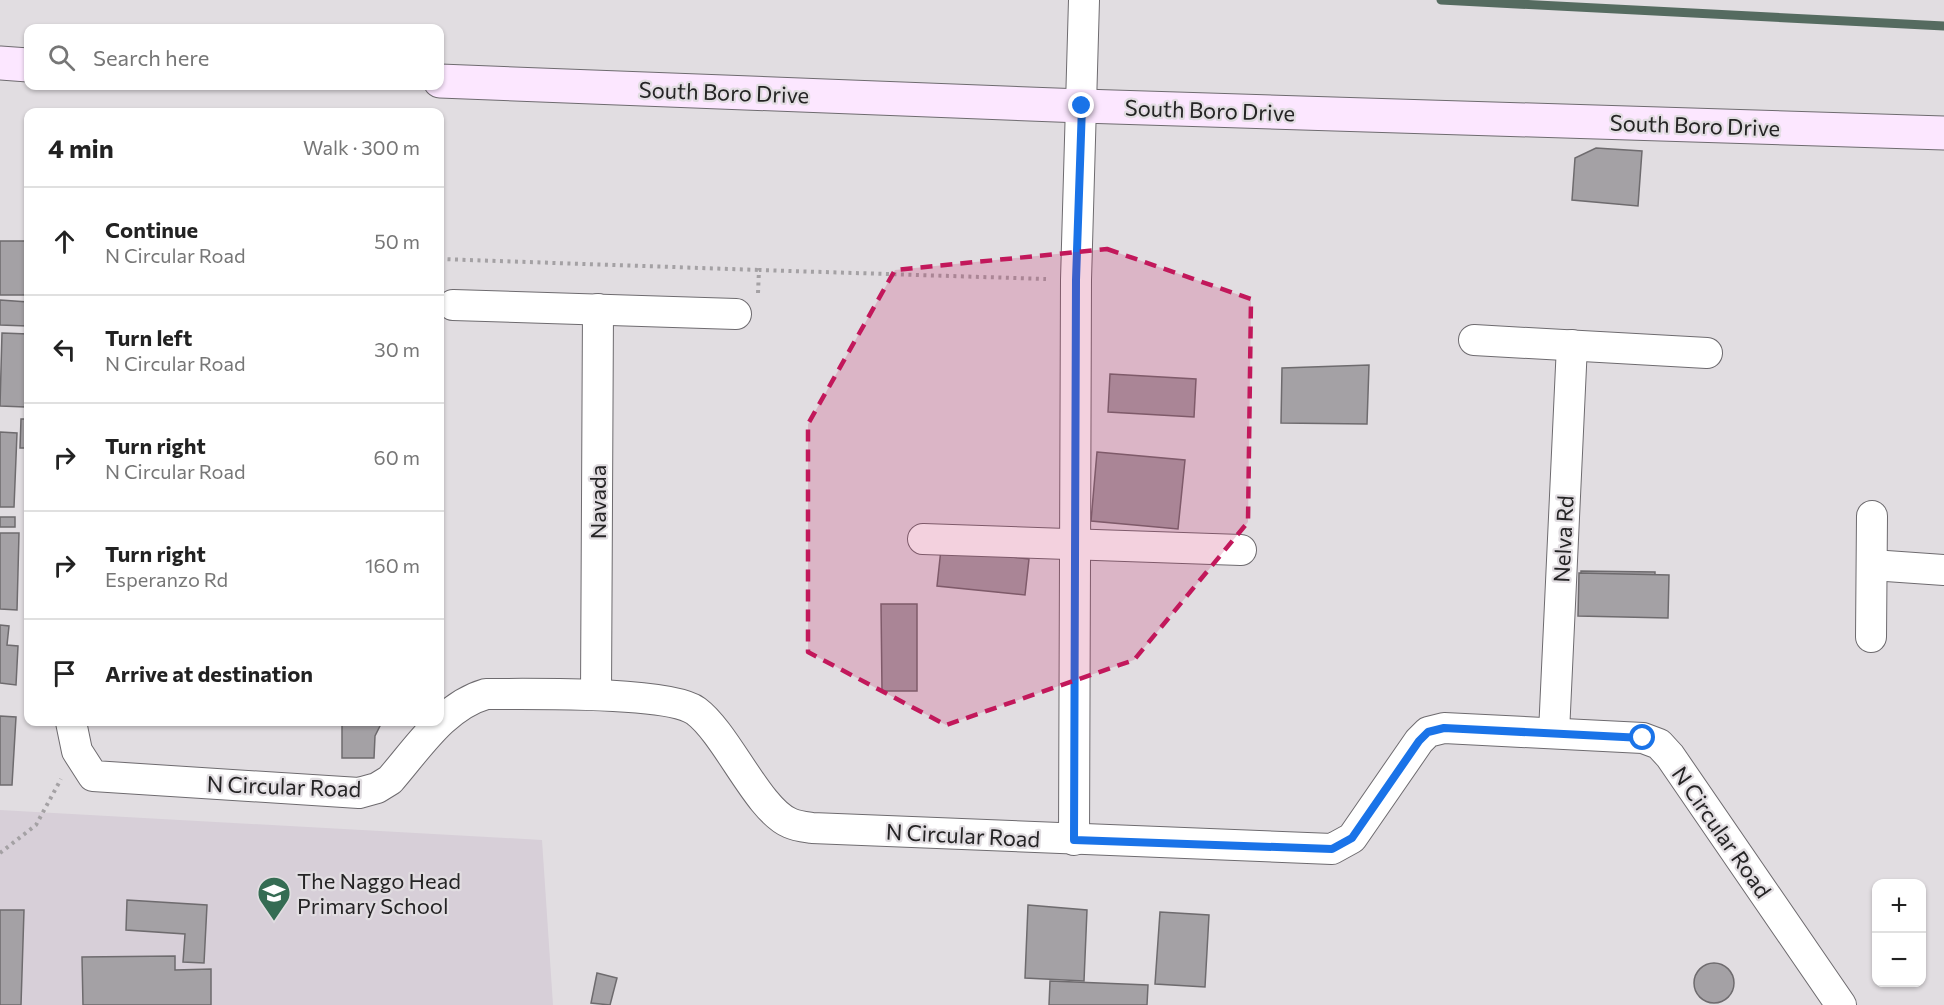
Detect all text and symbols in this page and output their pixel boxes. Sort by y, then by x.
search box [24,24,444,90]
icon: search [45,41,78,74]
text: Search here [93,44,209,71]
street label: South Boro Drive [638,76,810,108]
route end [1068,92,1094,118]
street label: South Boro Drive [1124,94,1296,126]
street label: South Boro Drive [1609,109,1781,141]
text: 4 min [48,132,114,163]
text: Walk · 300 m [303,135,420,159]
text: Continue [105,216,198,243]
icon: ahead [48,225,81,258]
text: 50 m [374,229,420,253]
text: N Circular Road [105,243,246,267]
text: Turn left [105,324,192,351]
icon: left [48,333,81,366]
text: 30 m [374,337,420,361]
text: N Circular Road [105,351,246,375]
text: Turn right [105,432,206,459]
icon: right [48,441,81,474]
text: 60 m [374,445,420,469]
text: N Circular Road [105,459,246,483]
street label: Navada [584,465,611,539]
street label: Nelva Rd [1547,495,1579,583]
text: Turn right [105,540,206,567]
icon: right [48,549,81,582]
text: 160 m [365,553,420,577]
text: Esperanzo Rd [105,567,228,591]
icon: arrive [48,657,81,690]
text: Arrive at destination [105,660,313,687]
route start [1629,724,1655,750]
street label: N Circular Road [1667,761,1777,903]
street label: N Circular Road [206,770,362,802]
street label: N Circular Road [885,817,1041,853]
place label: The Naggo Head Primary School [297,867,461,919]
school or university icon: The Naggo Head Primary School [256,875,292,922]
map controls [1872,879,1926,987]
button: + [1872,879,1926,933]
button: − [1872,933,1926,987]

